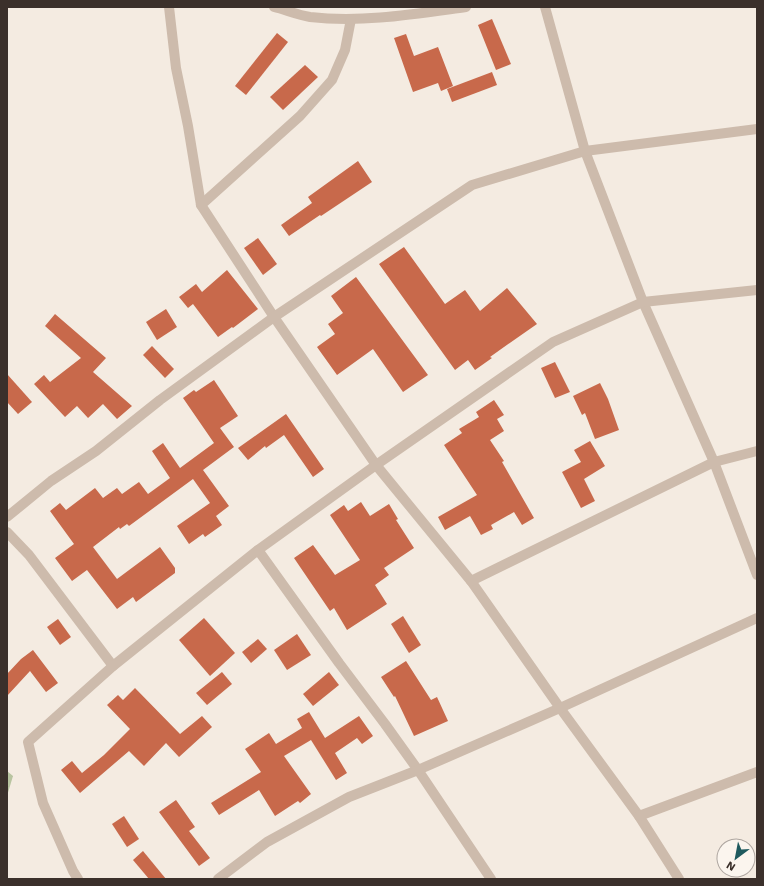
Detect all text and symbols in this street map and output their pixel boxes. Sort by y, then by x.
north arrow [716,838,756,878]
text: N [724,858,738,874]

